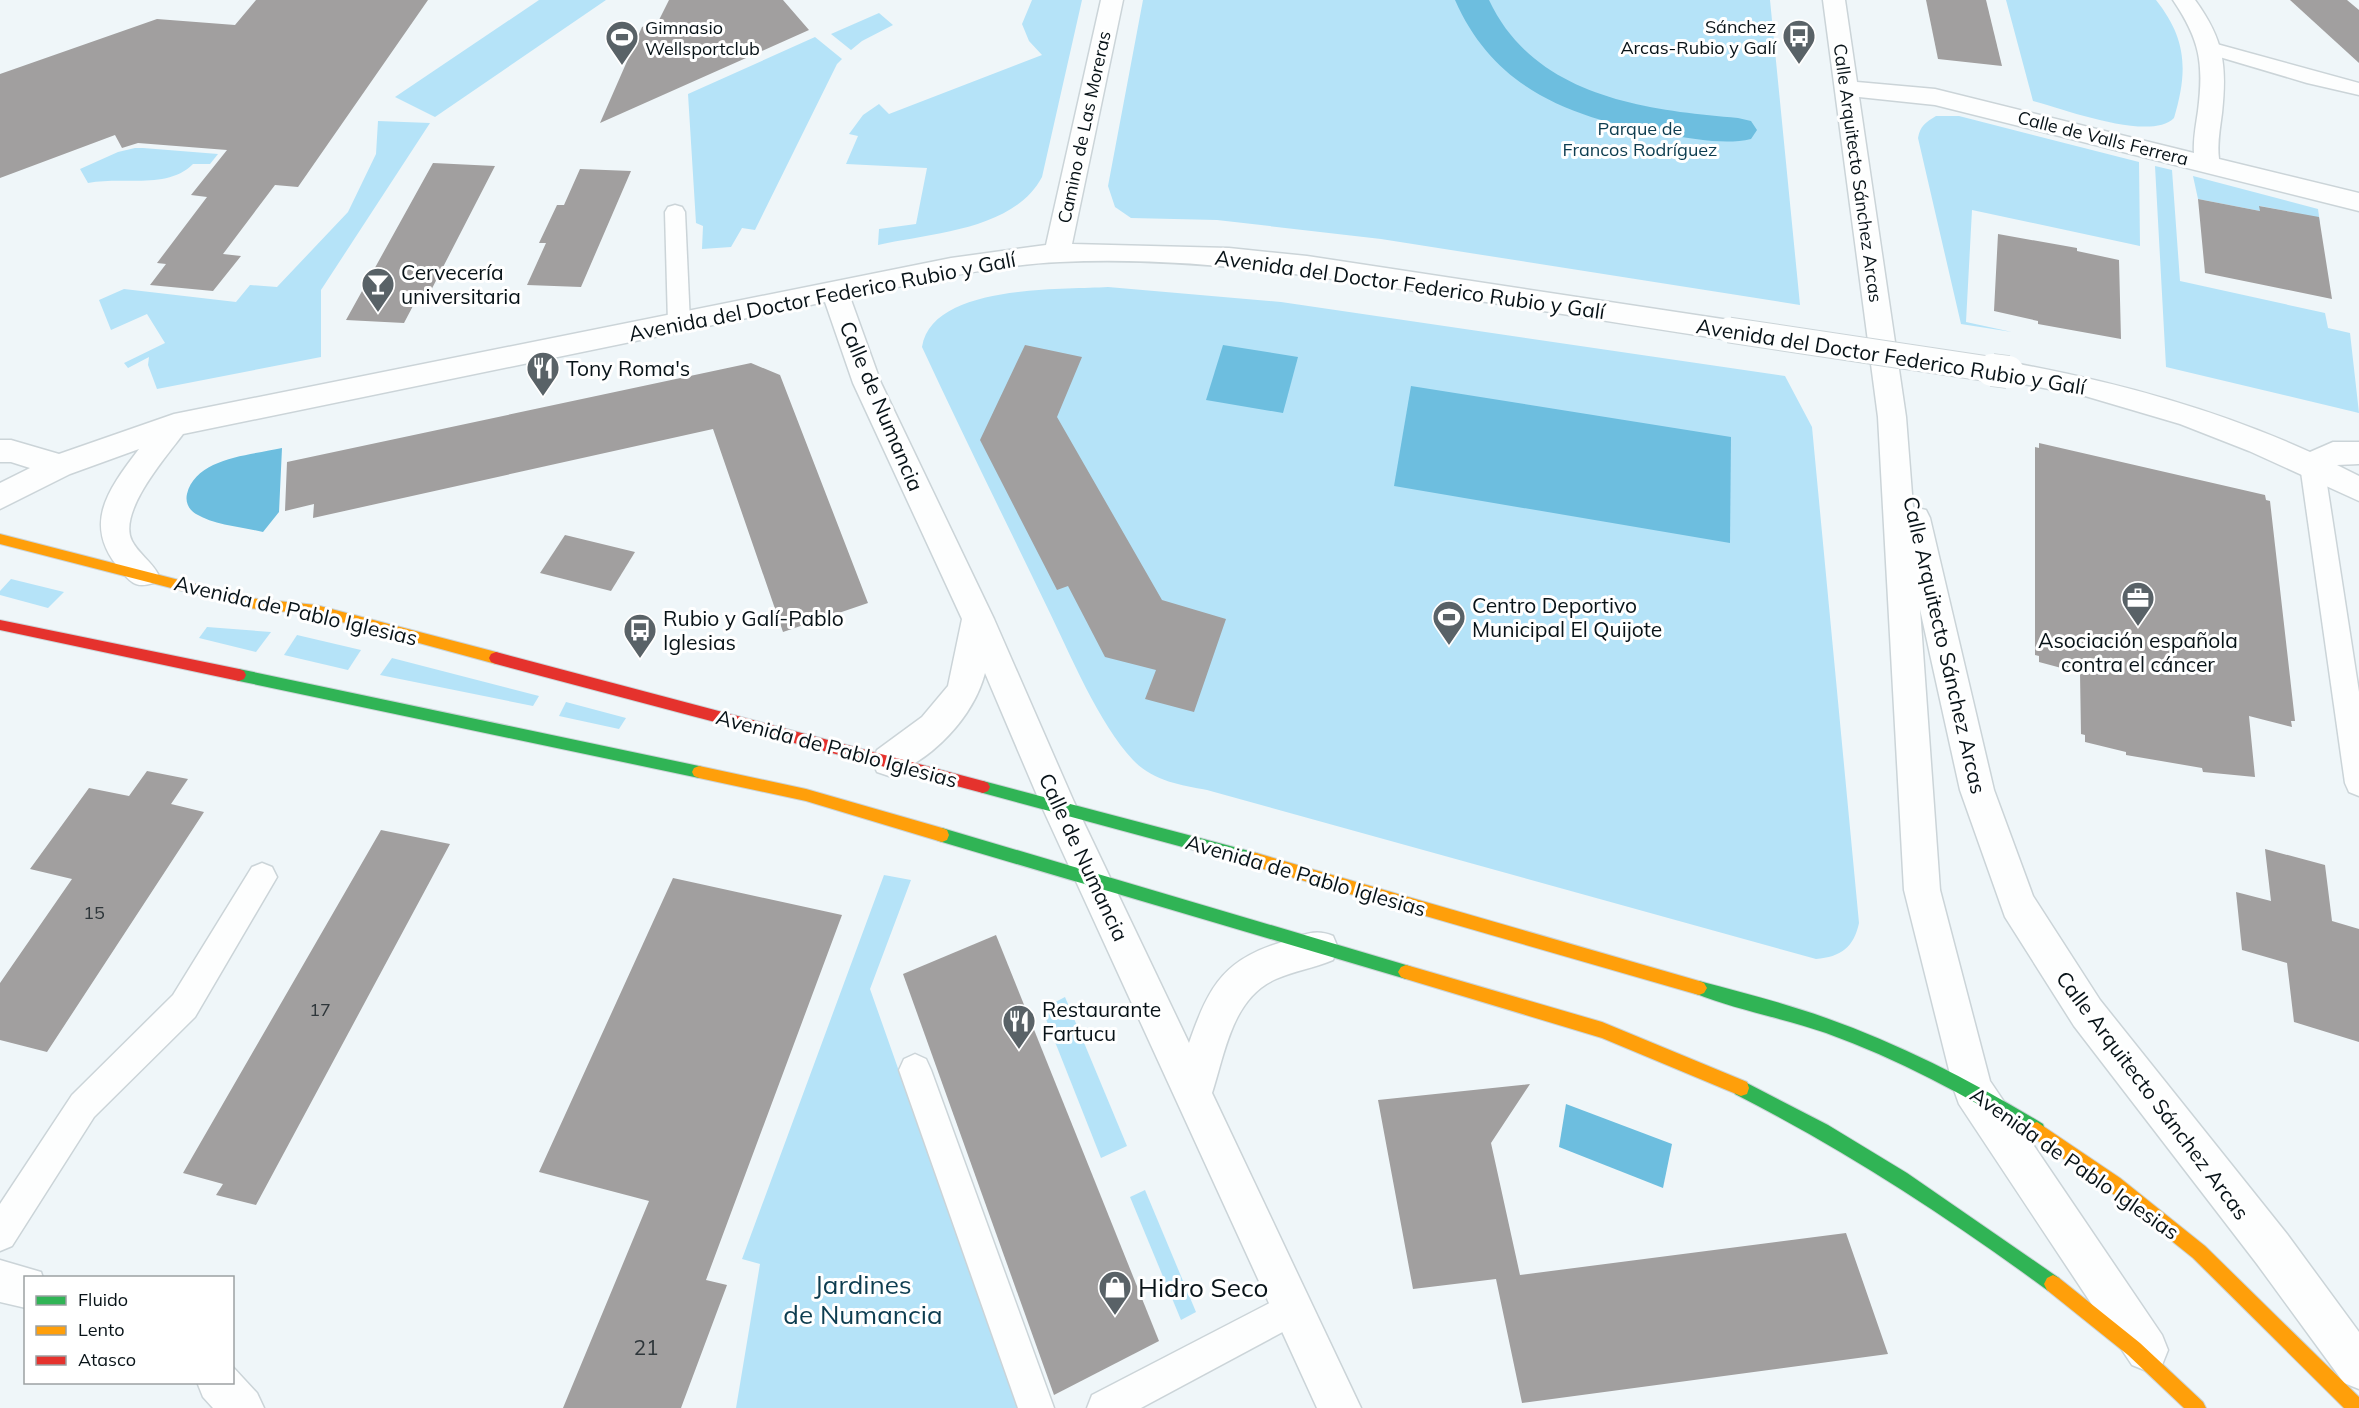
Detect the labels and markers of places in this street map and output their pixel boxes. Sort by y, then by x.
place label: Sánchez Arcas-Rubio y Galí [1620,15,1778,59]
place label: Gimnasio Wellsportclub [645,16,760,60]
bus stop icon: Sánchez Arcas-Rubio y Galí [1781,18,1817,65]
sports icon: Gimnasio Wellsportclub [604,19,640,66]
place label: Cervecería universitaria [401,259,521,309]
bar icon: Cervecería universitaria [360,266,396,313]
restaurant icon: Tony Roma's [525,350,561,397]
place label: Tony Roma's [566,355,690,381]
office icon: Asociación española contra el cáncer [2120,580,2156,627]
place label: Centro Deportivo Municipal El Quijote [1472,592,1662,642]
sports icon: Centro Deportivo Municipal El Quijote [1431,599,1467,646]
place label: Rubio y Galí-Pablo Iglesias [663,605,844,655]
bus stop icon: Rubio y Galí-Pablo Iglesias [622,612,658,659]
place label: Asociación española contra el cáncer [2038,627,2238,677]
place label: Restaurante Fartucu [1042,996,1161,1046]
restaurant icon: Restaurante Fartucu [1001,1003,1037,1050]
shop icon: Hidro Seco [1097,1269,1133,1316]
place label: Hidro Seco [1138,1271,1268,1304]

